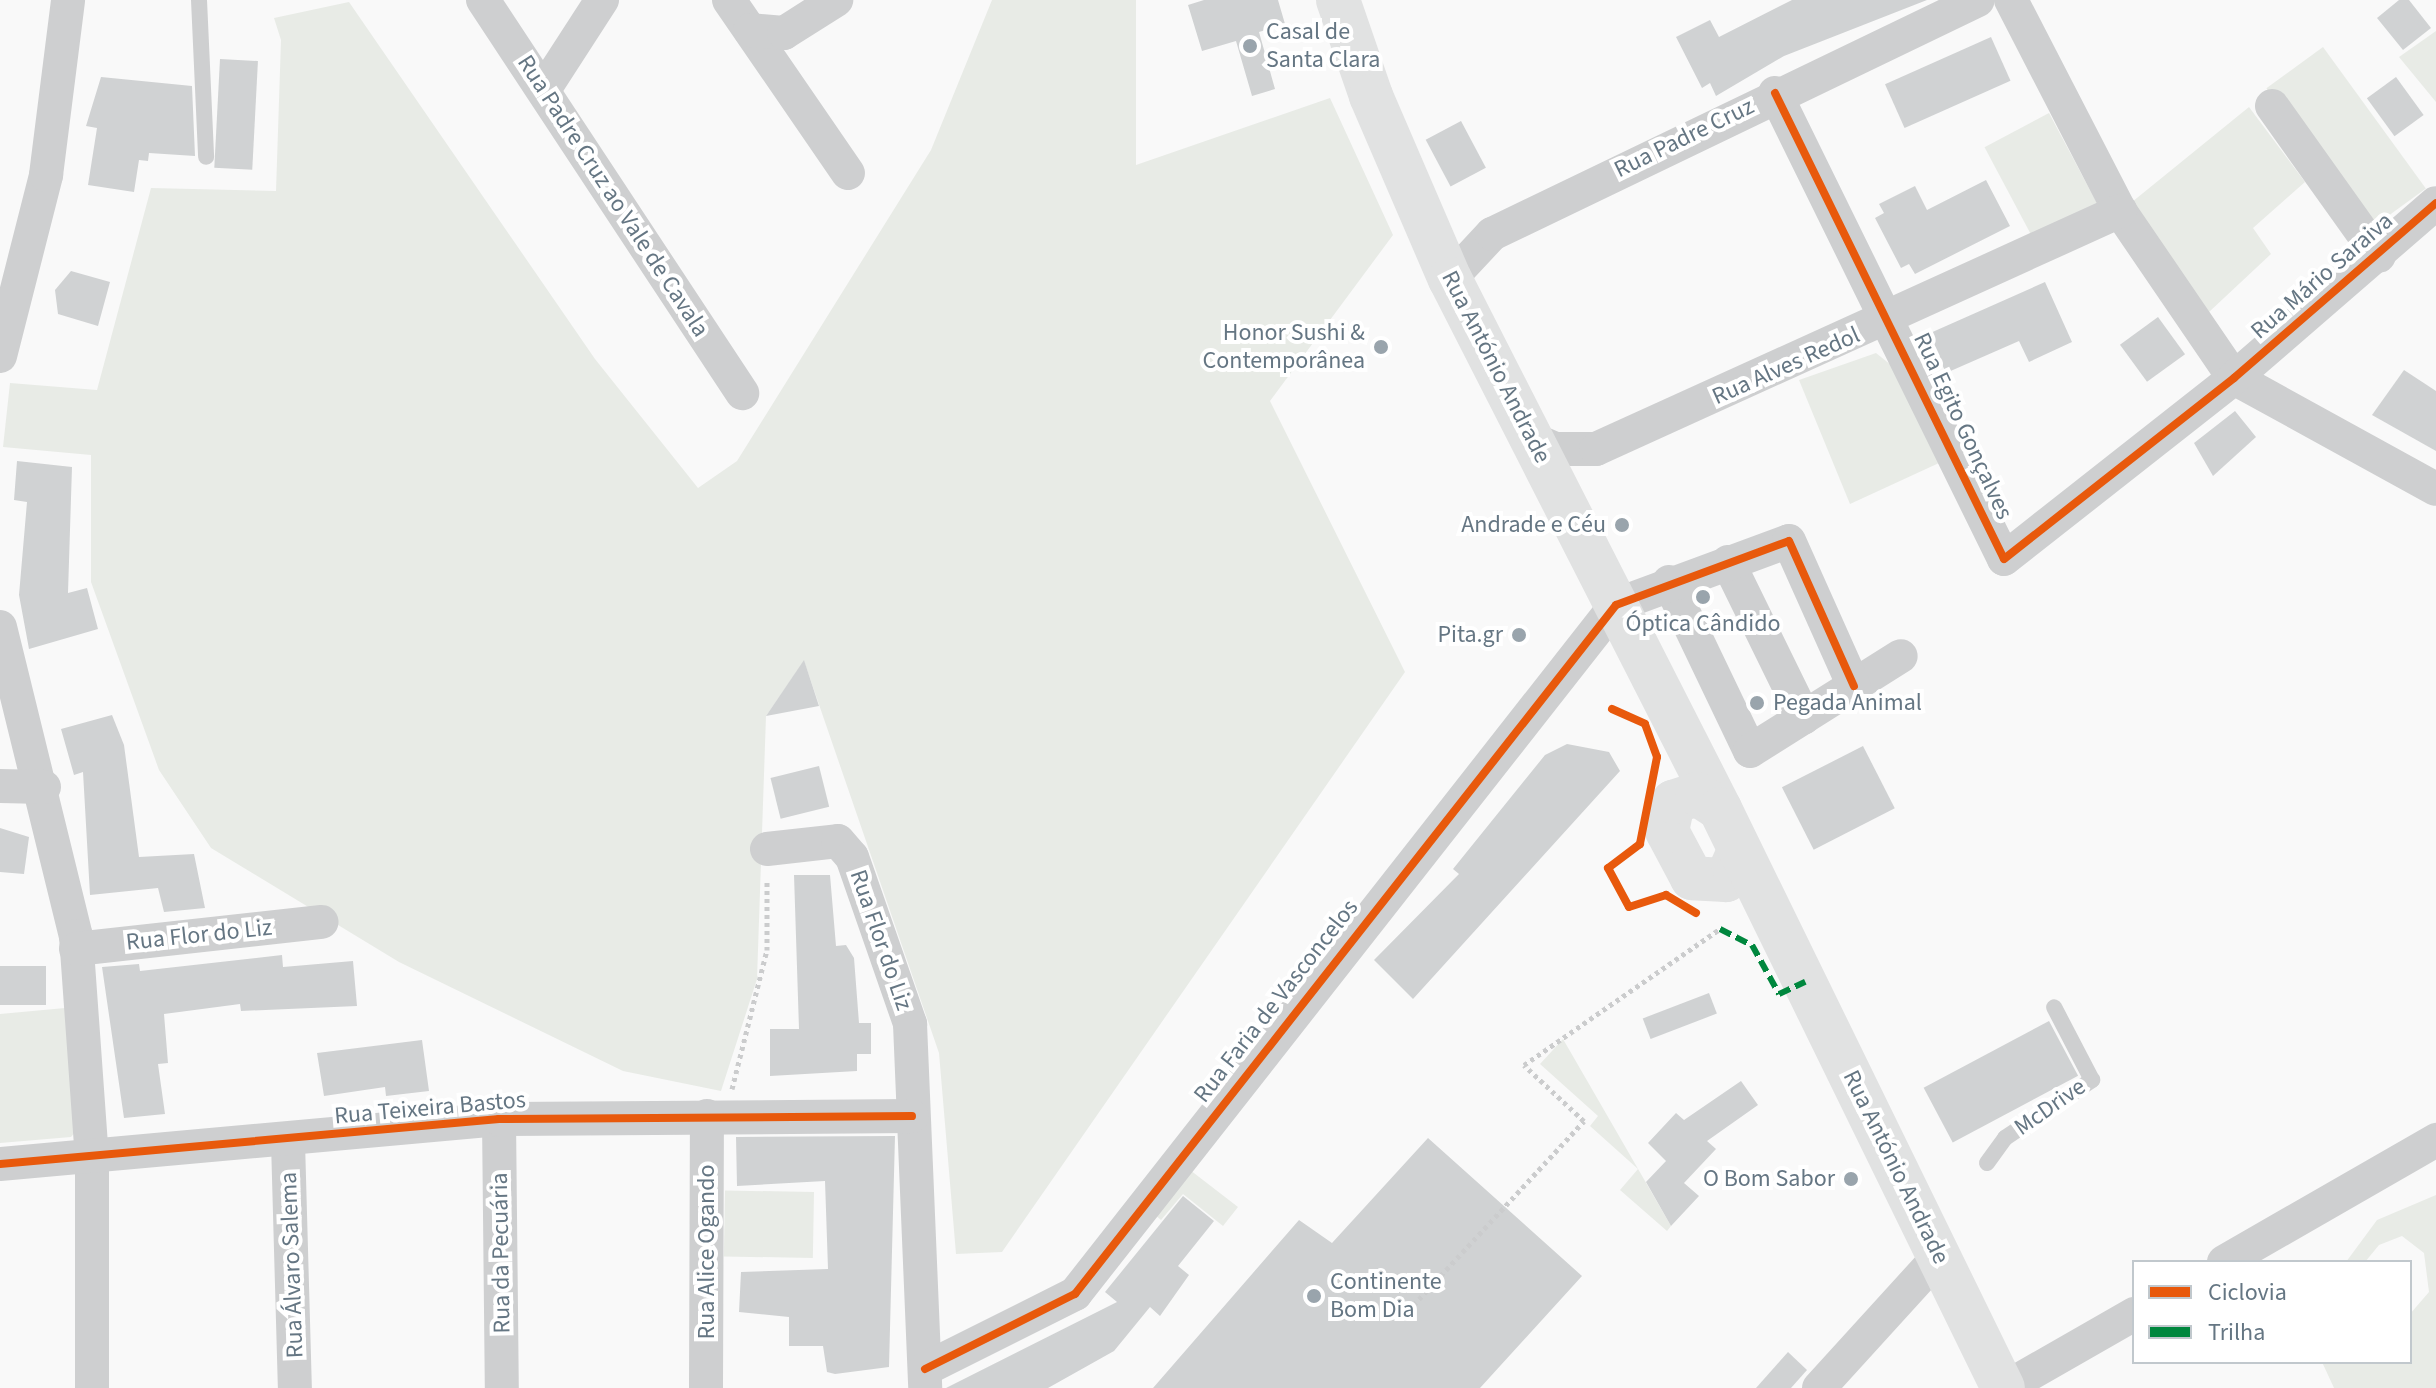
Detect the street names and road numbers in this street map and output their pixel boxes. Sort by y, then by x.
street label: Rua Padre Cruz ao Vale de Cavala [511,50,715,342]
street label: Rua Padre Cruz [1610,92,1758,184]
street label: Rua Mário Saraiva [2245,207,2399,345]
street label: Rua António Andrade [1435,266,1557,468]
street label: Rua Alves Redol [1708,321,1864,411]
street label: Rua Egito Gonçalves [1907,328,2019,524]
street label: Rua Flor do Liz [844,866,918,1014]
street label: Rua Faria de Vasconcelos [1188,894,1364,1108]
street label: Rua Flor do Liz [125,913,273,957]
street label: Rua António Andrade [1837,1065,1955,1269]
street label: McDrive [2009,1072,2091,1142]
street label: Rua Teixeira Bastos [333,1085,527,1131]
street label: Rua Alice Ogando [693,1165,721,1339]
street label: Rua Álvaro Salema [274,1171,310,1359]
street label: Rua da Pecuária [485,1172,517,1334]

